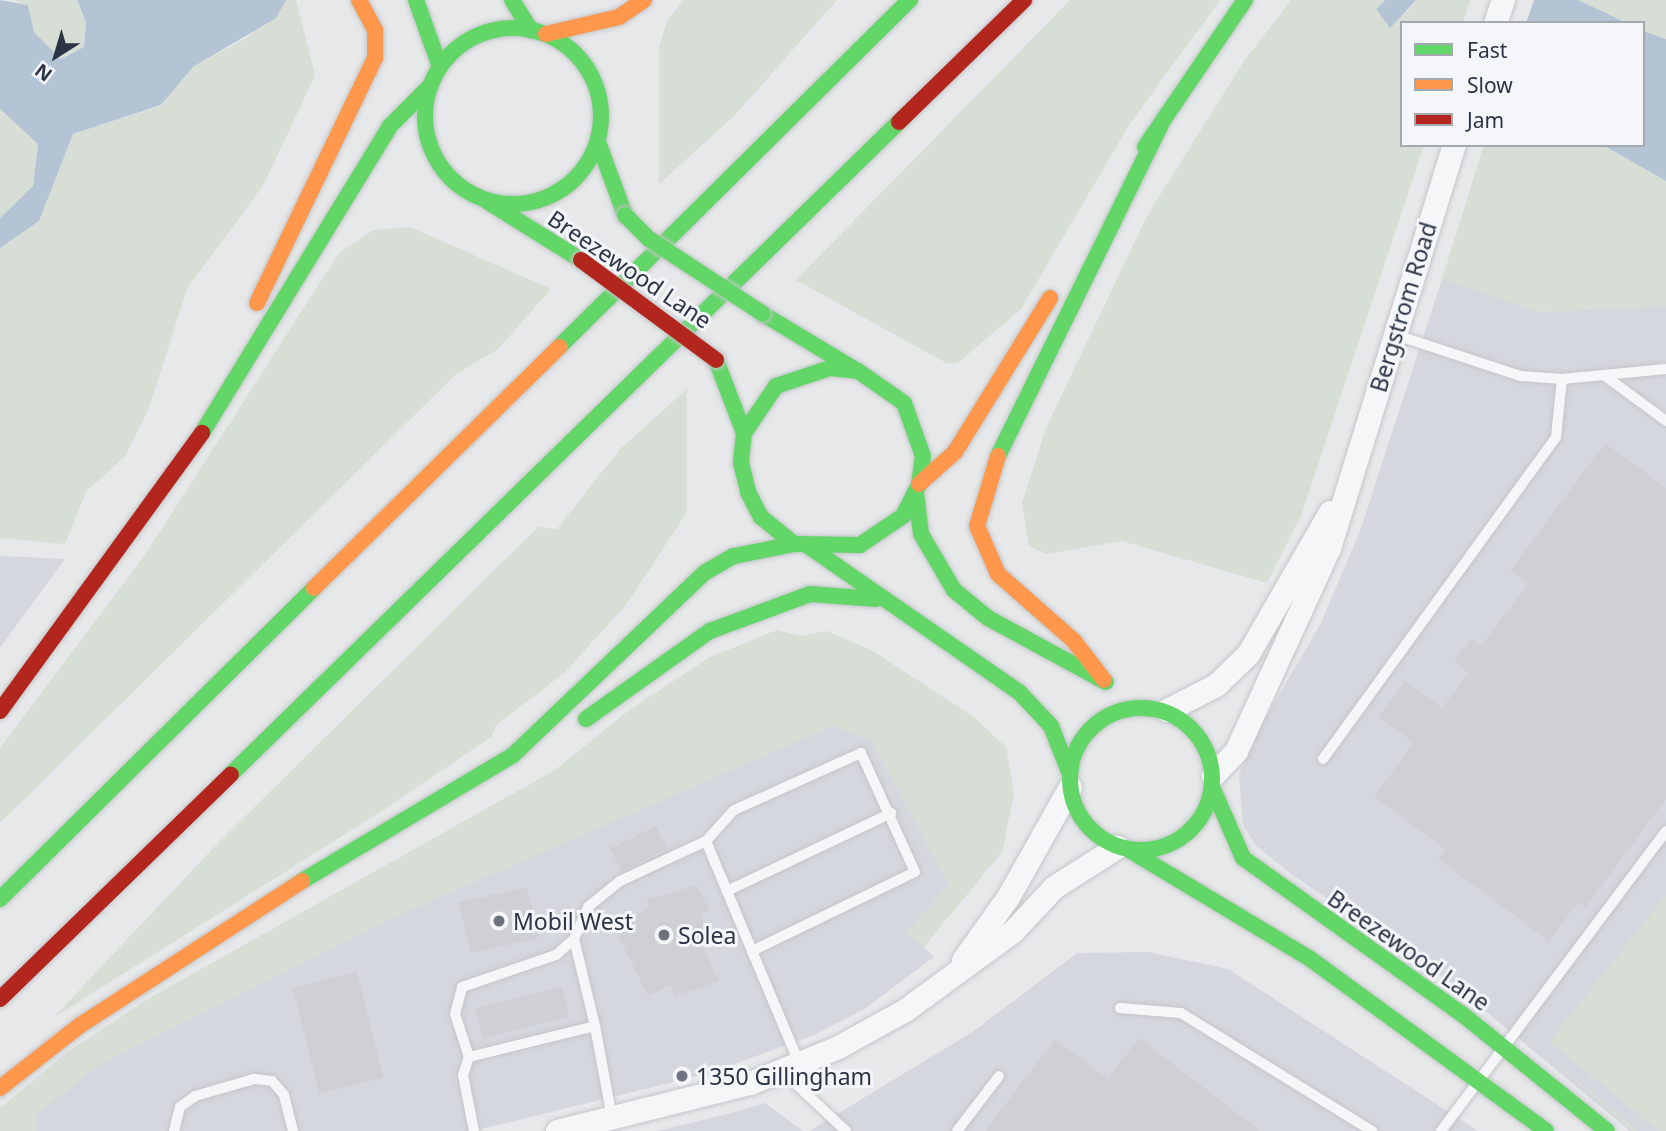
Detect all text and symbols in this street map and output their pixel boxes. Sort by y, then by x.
north arrow [21,21,91,91]
legend [1400,21,1645,147]
text: Fast [1467,36,1507,64]
text: N [29,58,57,88]
text: Slow [1467,71,1513,99]
text: Jam [1467,106,1504,134]
street label: Breezewood Lane [543,204,717,334]
street label: Bergstrom Road [1364,219,1442,395]
street label: Breezewood Lane [1323,884,1495,1016]
place label: Mobil West [513,907,633,935]
marker: Mobil West [491,913,507,929]
place label: Solea [678,921,736,949]
marker: Solea [656,927,672,943]
place label: 1350 Gillingham [696,1062,872,1090]
marker: 1350 Gillingham [674,1068,690,1084]

